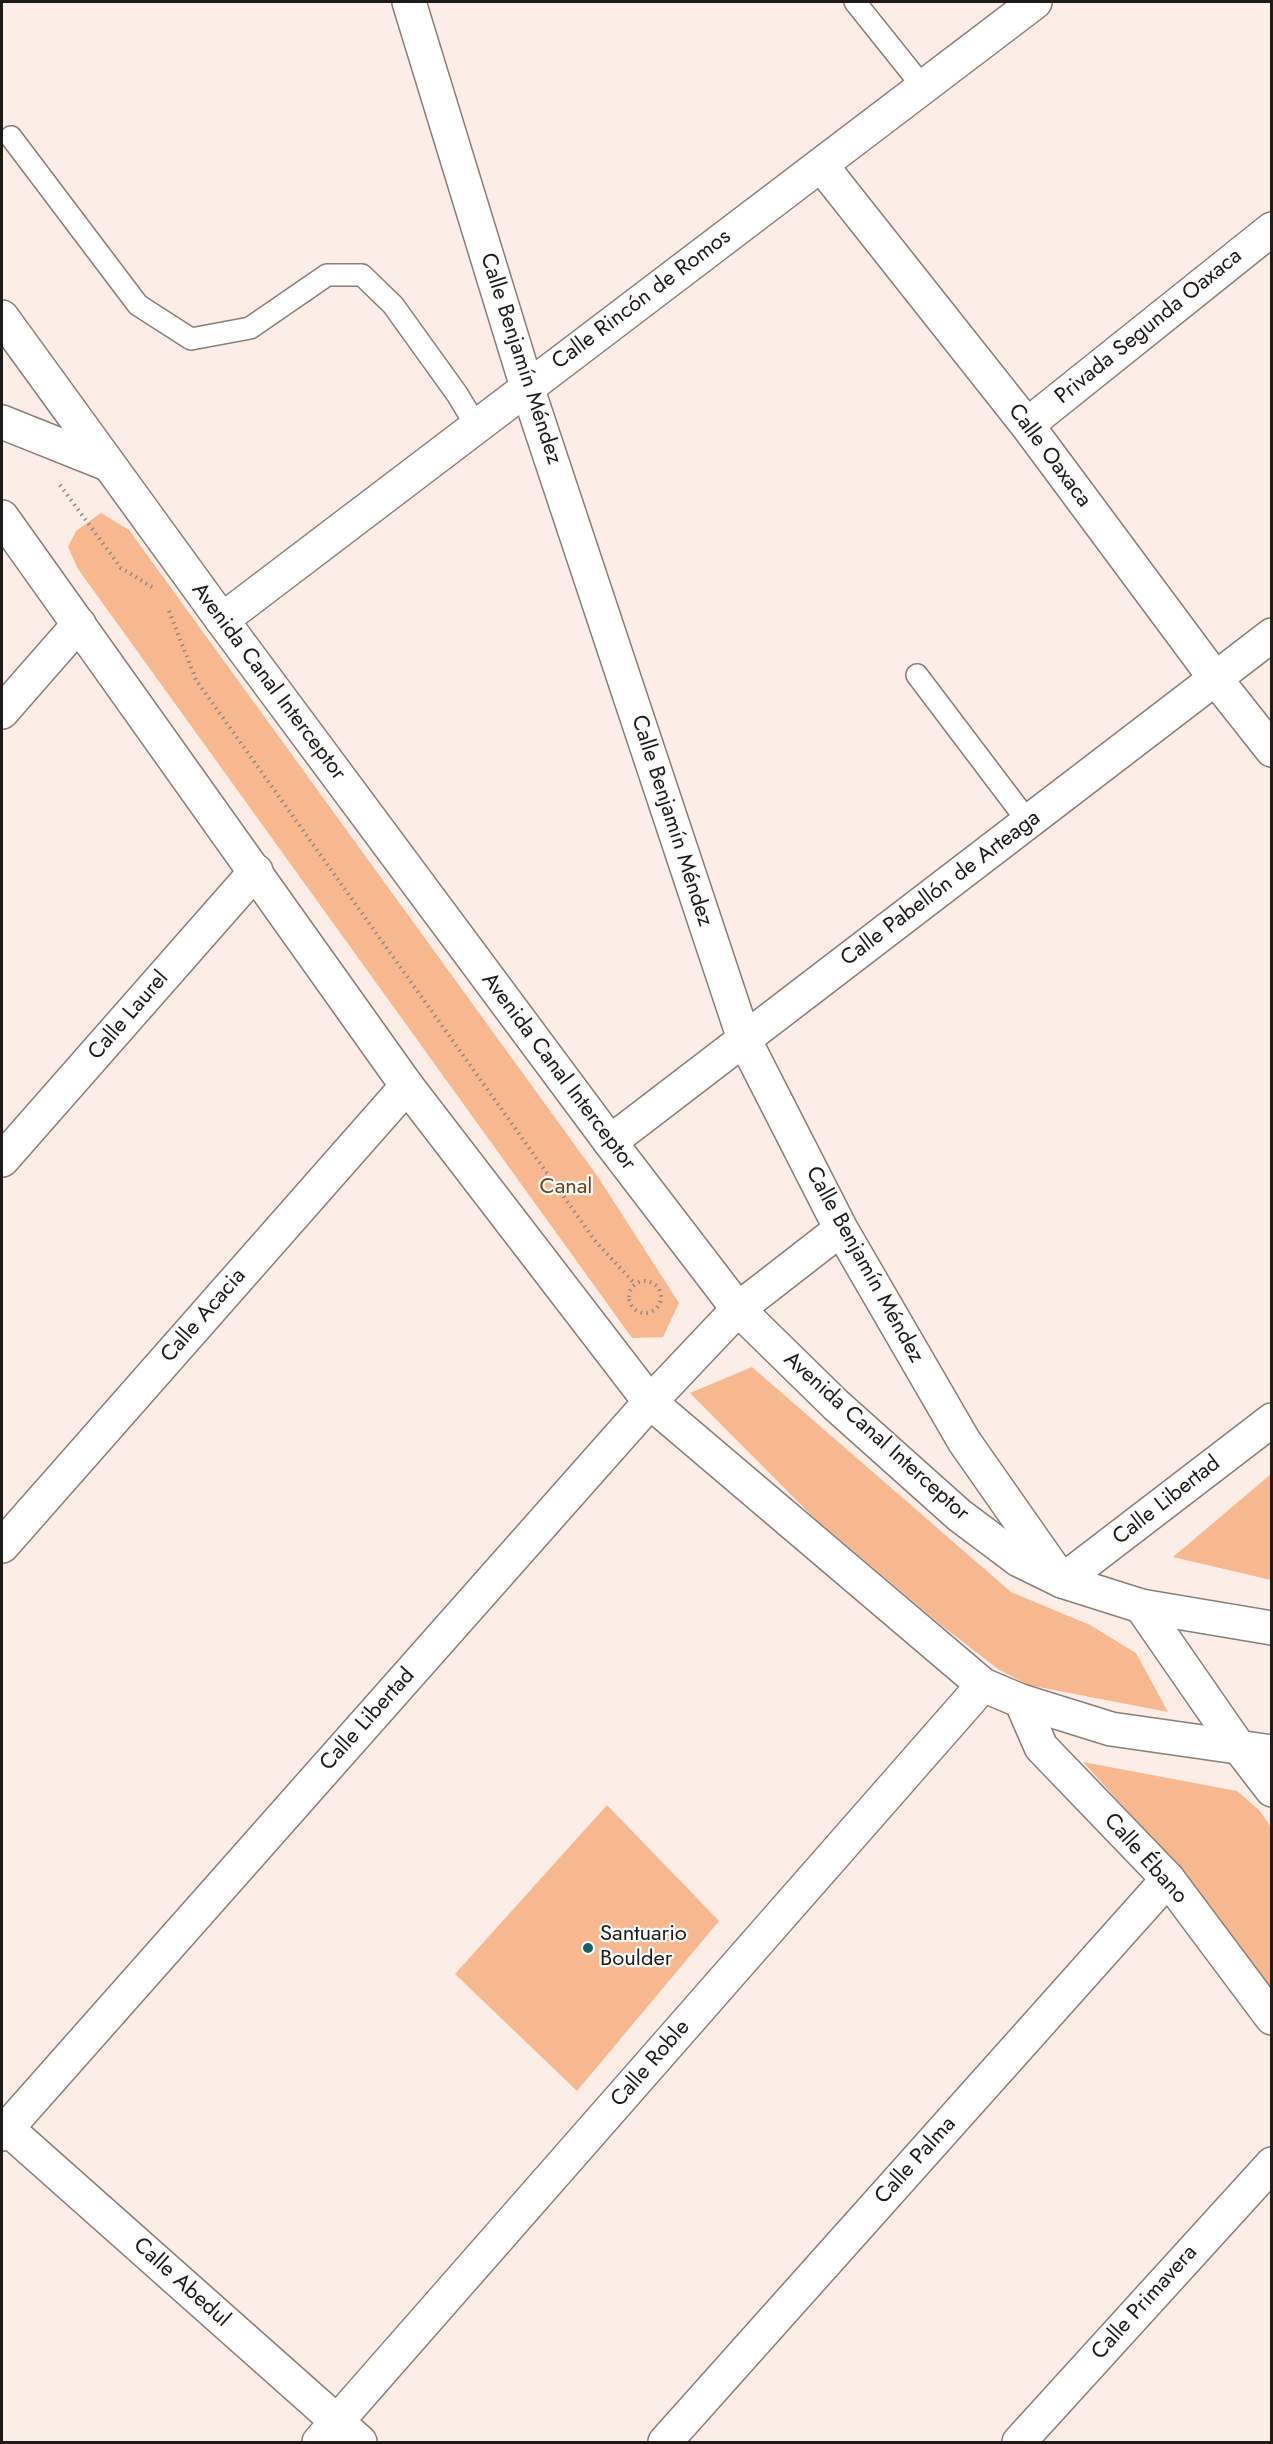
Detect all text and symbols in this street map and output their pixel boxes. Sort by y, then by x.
street label: Calle Rincón de Romos [547,224,737,376]
street label: Privada Segunda Oaxaca [1050,244,1248,410]
street label: Calle Benjamín Méndez [473,250,567,468]
street label: Calle Oaxaca [1002,399,1096,513]
street label: Avenida Canal Interceptor [185,578,351,786]
street label: Calle Benjamín Méndez [624,712,718,930]
street label: Calle Pabellón de Arteaga [836,805,1046,973]
street label: Calle Laurel [83,966,175,1066]
street label: Avenida Canal Interceptor [475,968,641,1176]
street label: Calle Benjamín Méndez [799,1162,929,1368]
park label: Canal [540,1175,592,1201]
street label: Calle Acacia [156,1264,252,1368]
street label: Avenida Canal Interceptor [778,1347,974,1527]
street label: Calle Libertad [1108,1451,1226,1551]
street label: Calle Libertad [315,1663,421,1777]
street label: Calle Ébano [1098,1808,1192,1910]
place label: Santuario Boulder [600,1922,687,1974]
marker: Santuario Boulder [581,1941,595,1955]
street label: Calle Roble [606,2015,696,2113]
street label: Calle Palma [870,2112,962,2210]
street label: Calle Abedul [127,2233,235,2333]
street label: Calle Primavera [1087,2240,1203,2366]

